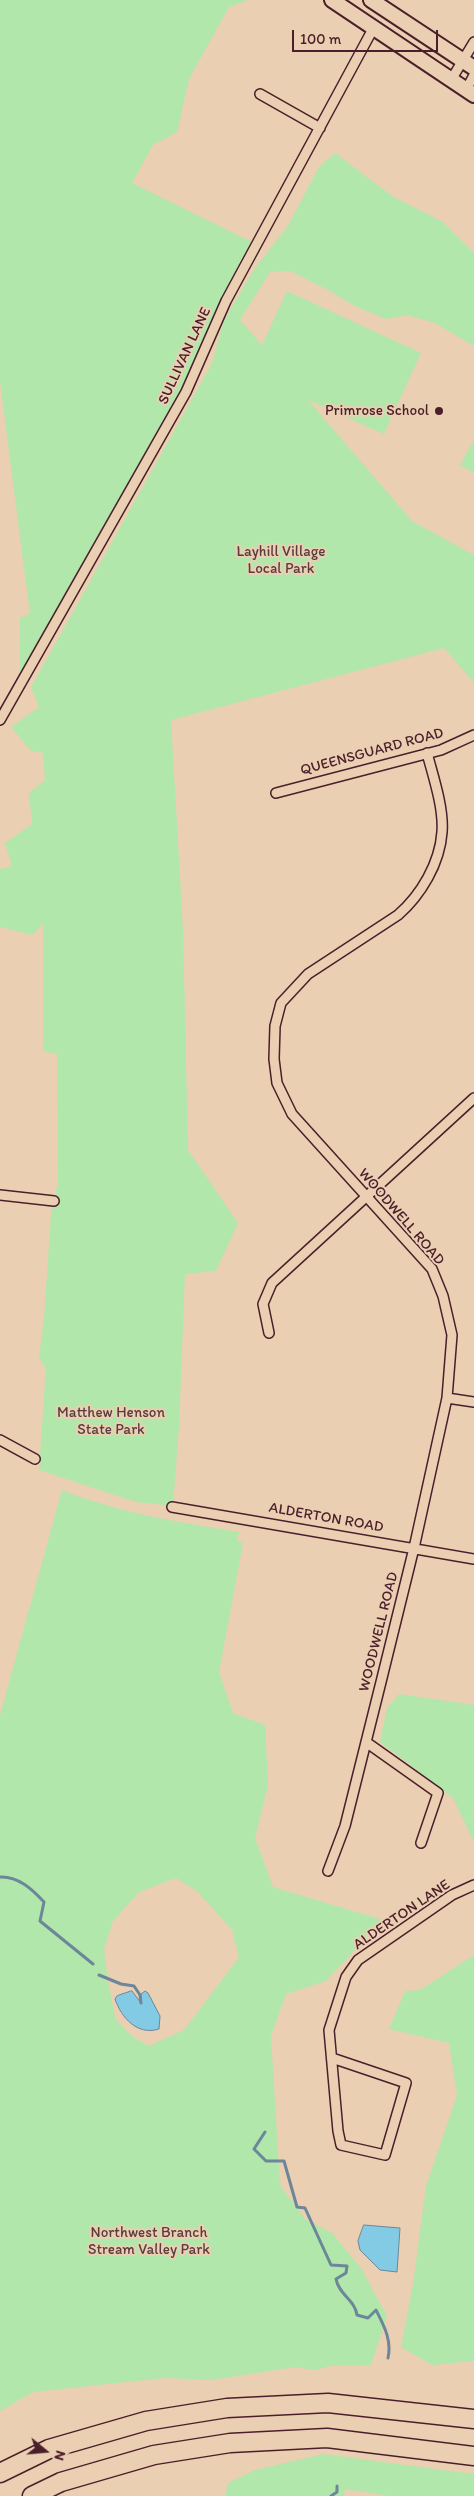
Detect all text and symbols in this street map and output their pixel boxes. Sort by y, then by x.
scale bar [294,20,440,52]
text: 100 m [300,30,341,48]
street label: SULLIVAN LANE [155,305,215,407]
place label: Primrose School [325,402,429,420]
marker: Primrose School [433,405,445,417]
park label: Layhill Village Local Park [236,543,326,578]
street label: QUEENSGUARD ROAD [298,724,446,780]
street label: WOODWELL ROAD [354,1165,448,1269]
park label: Matthew Henson State Park [57,1404,165,1439]
street label: ALDERTON ROAD [267,1499,385,1537]
street label: WOODWELL ROAD [355,1570,403,1694]
street label: ALDERTON LANE [350,1876,454,1954]
park label: Northwest Branch Stream Valley Park [88,2224,210,2259]
north arrow [20,2426,70,2476]
text: N [50,2449,69,2463]

